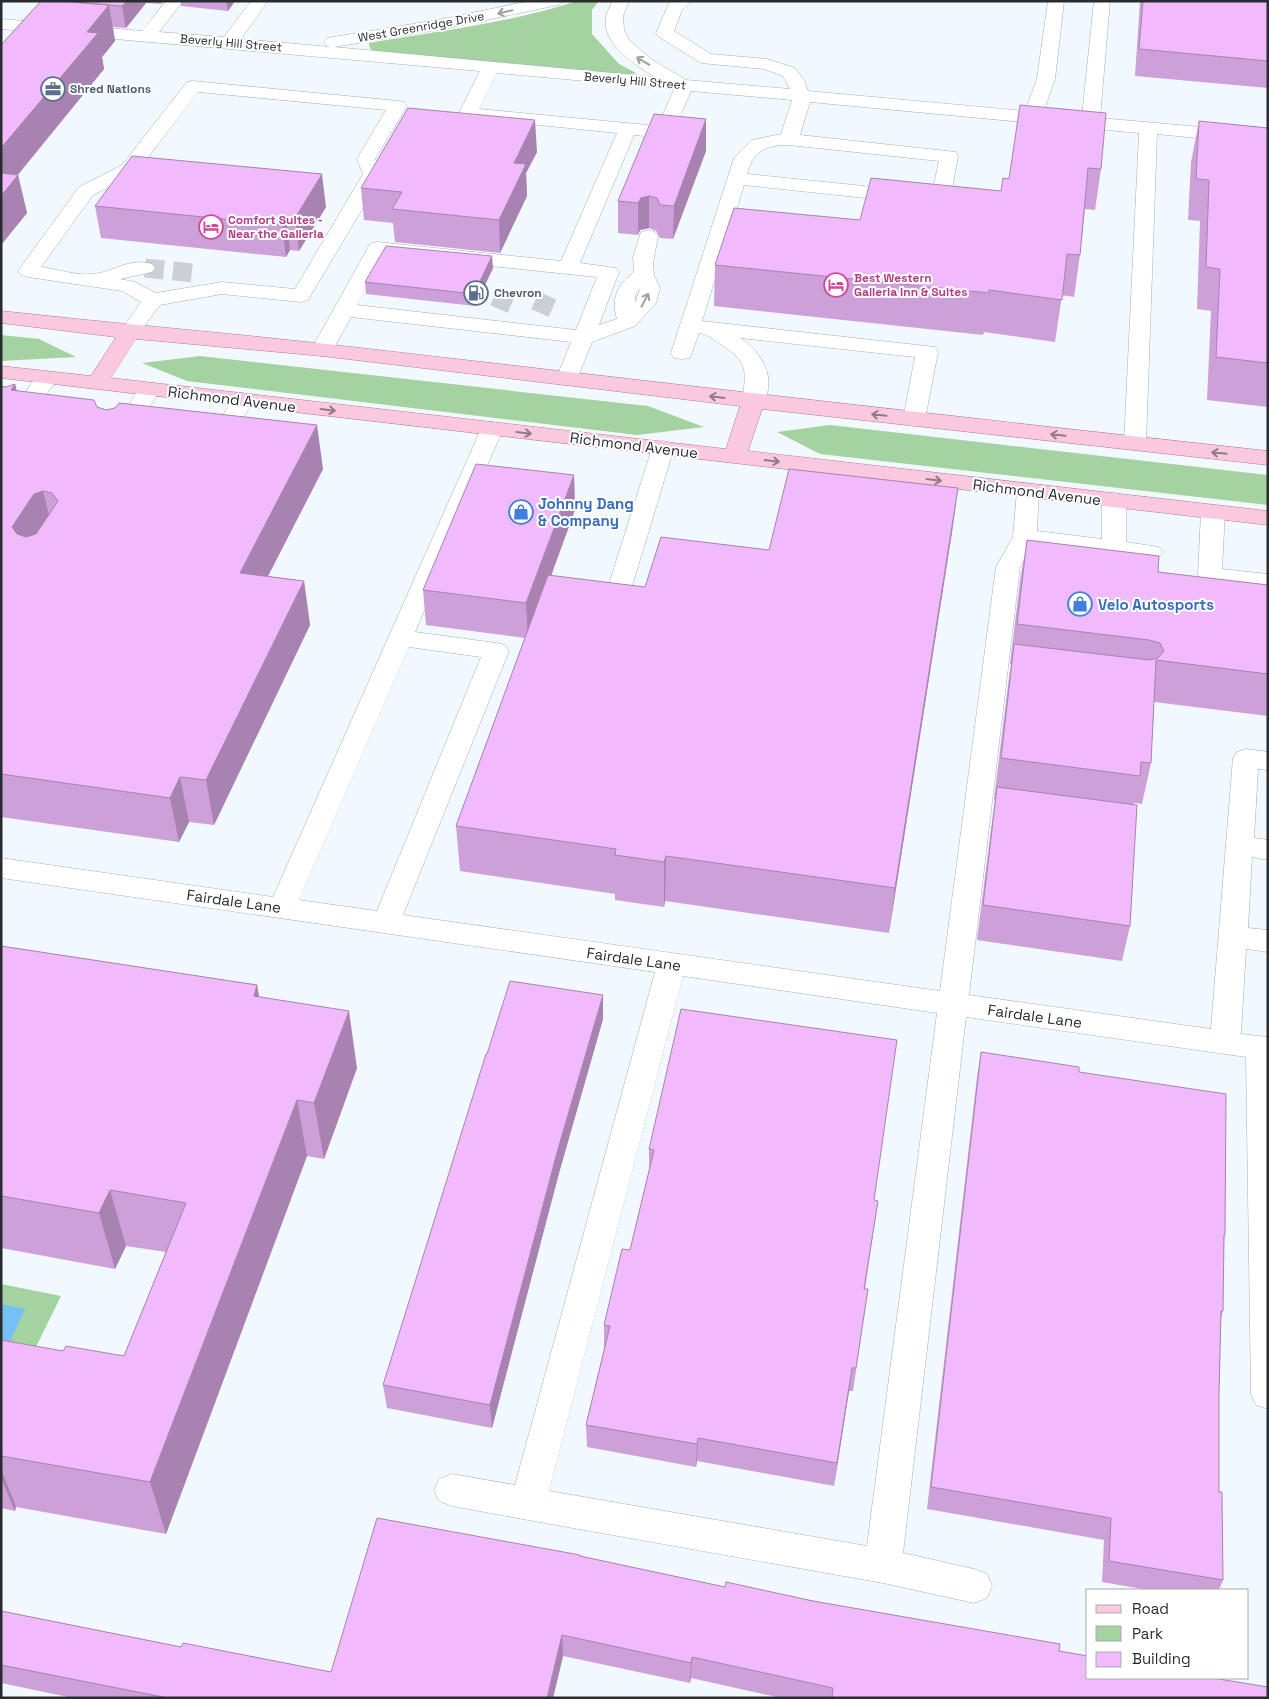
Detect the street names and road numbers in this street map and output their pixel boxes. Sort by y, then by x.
street label: West Greenridge Drive [357,8,485,46]
street label: Beverly Hill Street [179,31,283,55]
street label: Beverly Hill Street [583,69,687,93]
street label: Richmond Avenue [167,382,297,416]
street label: Richmond Avenue [569,428,699,462]
street label: Richmond Avenue [972,475,1102,509]
street label: Fairdale Lane [186,885,283,917]
street label: Fairdale Lane [586,943,683,975]
street label: Fairdale Lane [987,1000,1084,1032]

